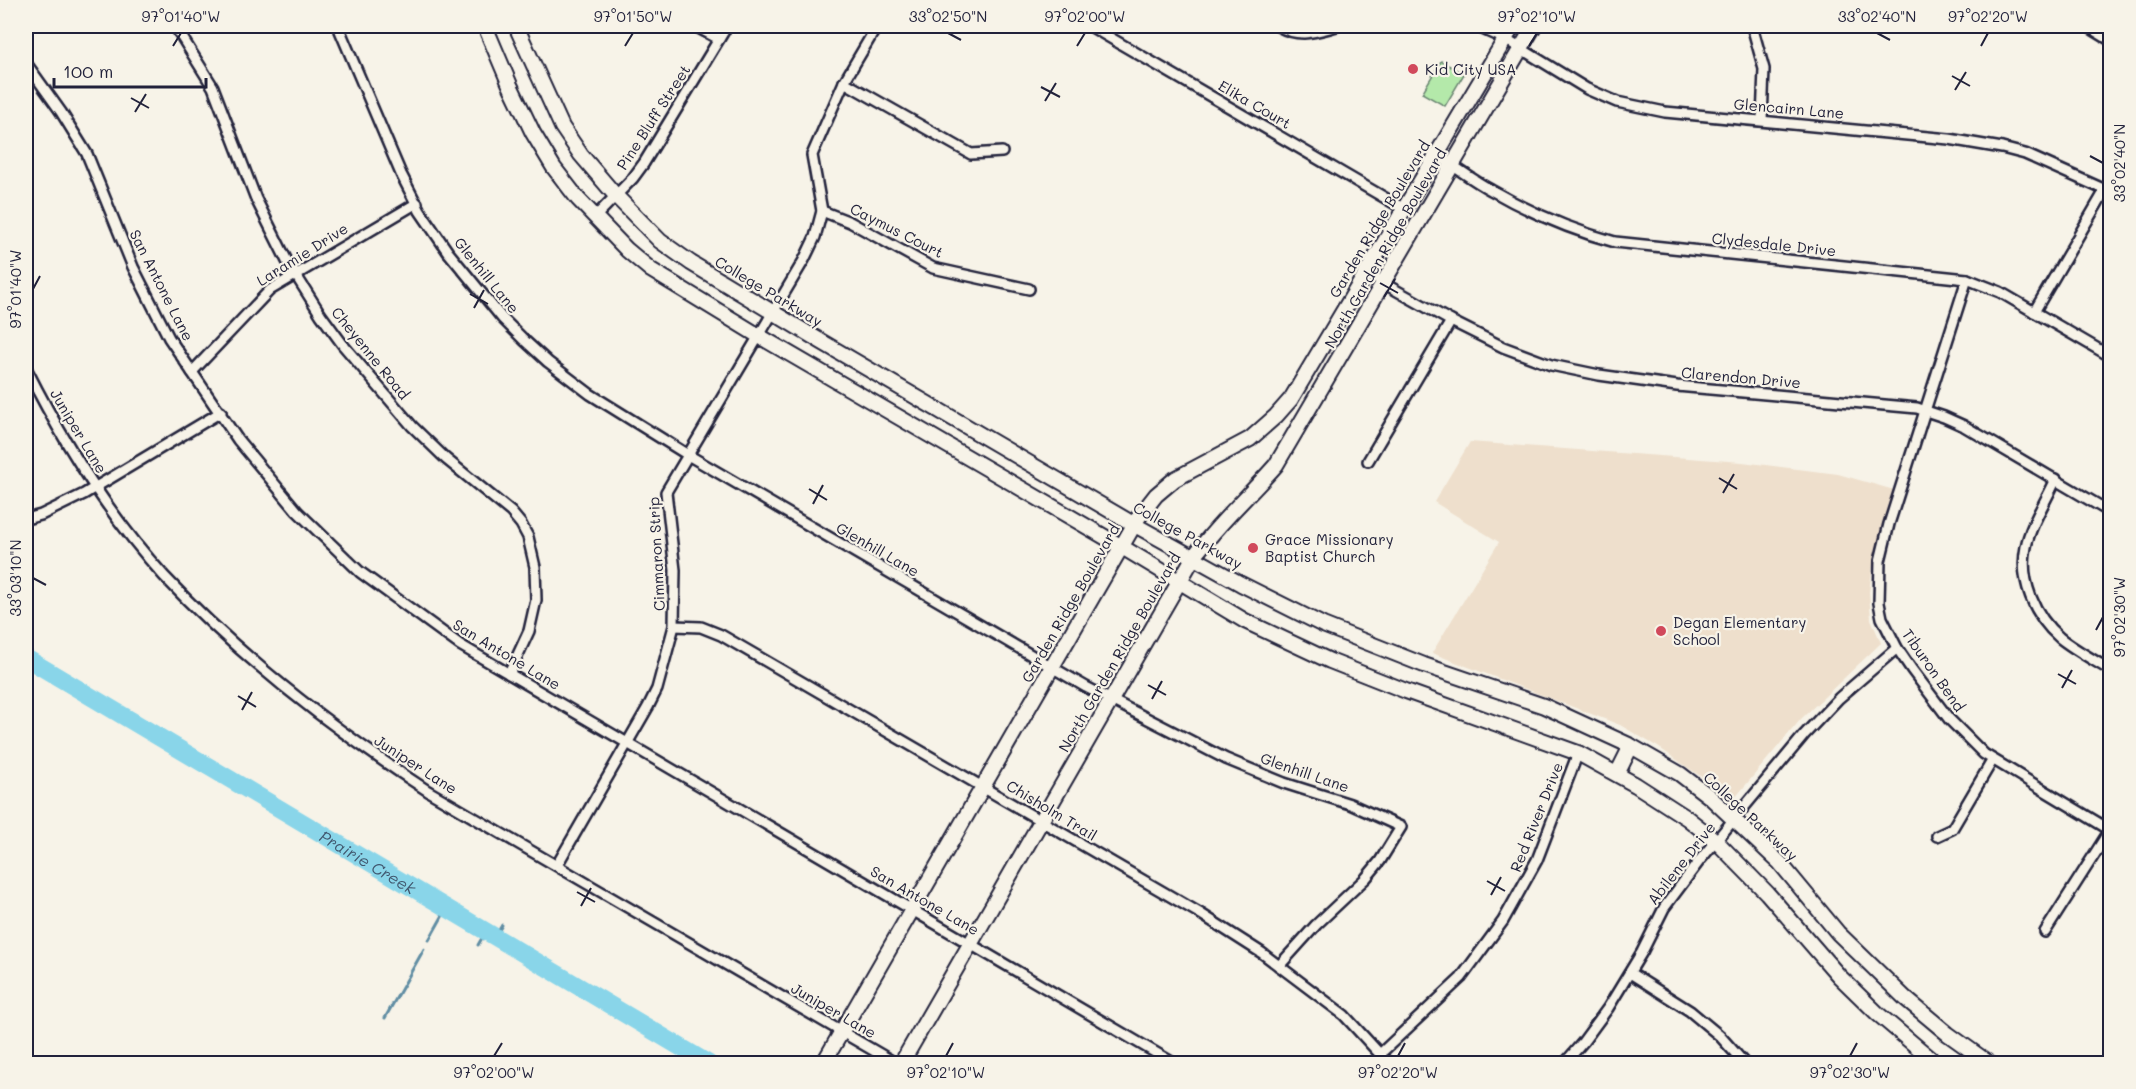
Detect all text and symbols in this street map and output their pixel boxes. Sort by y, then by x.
text: 97°01'40"W [142,6,220,26]
text: 97°01'50"W [594,6,672,26]
text: 33°02'50"N [909,6,987,26]
text: 97°02'00"W [1045,6,1125,26]
text: 97°02'10"W [1498,6,1576,26]
text: 33°02'40"N [1838,6,1916,26]
text: 97°02'20"W [1948,6,2028,26]
scale bar [54,51,206,89]
text: 100 m [63,59,113,83]
place label: Kid City USA [1425,59,1516,79]
street label: Pine Bluff Street [611,61,695,173]
marker: Kid City USA [1406,62,1420,76]
street label: Elika Court [1215,75,1295,133]
street label: Glencairn Lane [1733,93,1845,123]
text: 33°02'40"N [2109,124,2129,202]
street label: Garden Ridge Boulevard [1324,137,1434,301]
street label: North Garden Ridge Boulevard [1319,144,1451,352]
street label: Caymus Court [847,198,947,262]
street label: Laramie Drive [252,218,352,290]
street label: San Antone Lane [125,226,199,344]
street label: Clydesdale Drive [1711,228,1837,260]
street label: Glenhill Lane [450,233,524,317]
text: 97°01'40"W [5,250,25,328]
street label: College Parkway [712,251,827,331]
street label: Cheyenne Road [327,303,415,403]
street label: Clarendon Drive [1680,362,1802,392]
street label: Juniper Lane [46,385,112,477]
street label: Cimmaron Strip [643,496,669,612]
street label: College Parkway [1130,497,1246,573]
street label: Glenhill Lane [833,517,923,581]
street label: Garden Ridge Boulevard [1016,520,1124,686]
place label: Grace Missionary Baptist Church [1265,529,1394,566]
text: 33°03'10"N [5,539,25,617]
marker: Grace Missionary Baptist Church [1246,541,1260,555]
street label: North Garden Ridge Boulevard [1053,548,1185,756]
text: 97°02'30"W [2109,577,2129,657]
place label: Degan Elementary School [1673,612,1806,649]
street label: San Antone Lane [449,614,565,694]
marker: Degan Elementary School [1654,624,1668,638]
street label: Tiburon Bend [1898,625,1970,715]
street label: Juniper Lane [371,730,461,798]
street label: Glenhill Lane [1258,747,1352,797]
street label: Red River Drive [1505,759,1567,875]
street label: College Parkway [1700,767,1803,865]
street label: Chisholm Trail [1003,775,1101,845]
street label: Abilene Drive [1642,818,1720,908]
water label: Prairie Creek [316,825,421,898]
street label: San Antone Lane [867,861,983,939]
street label: Juniper Lane [788,978,880,1042]
text: 97°02'00"W [454,1062,534,1082]
text: 97°02'10"W [907,1062,985,1082]
text: 97°02'20"W [1358,1062,1438,1082]
text: 97°02'30"W [1810,1062,1890,1082]

